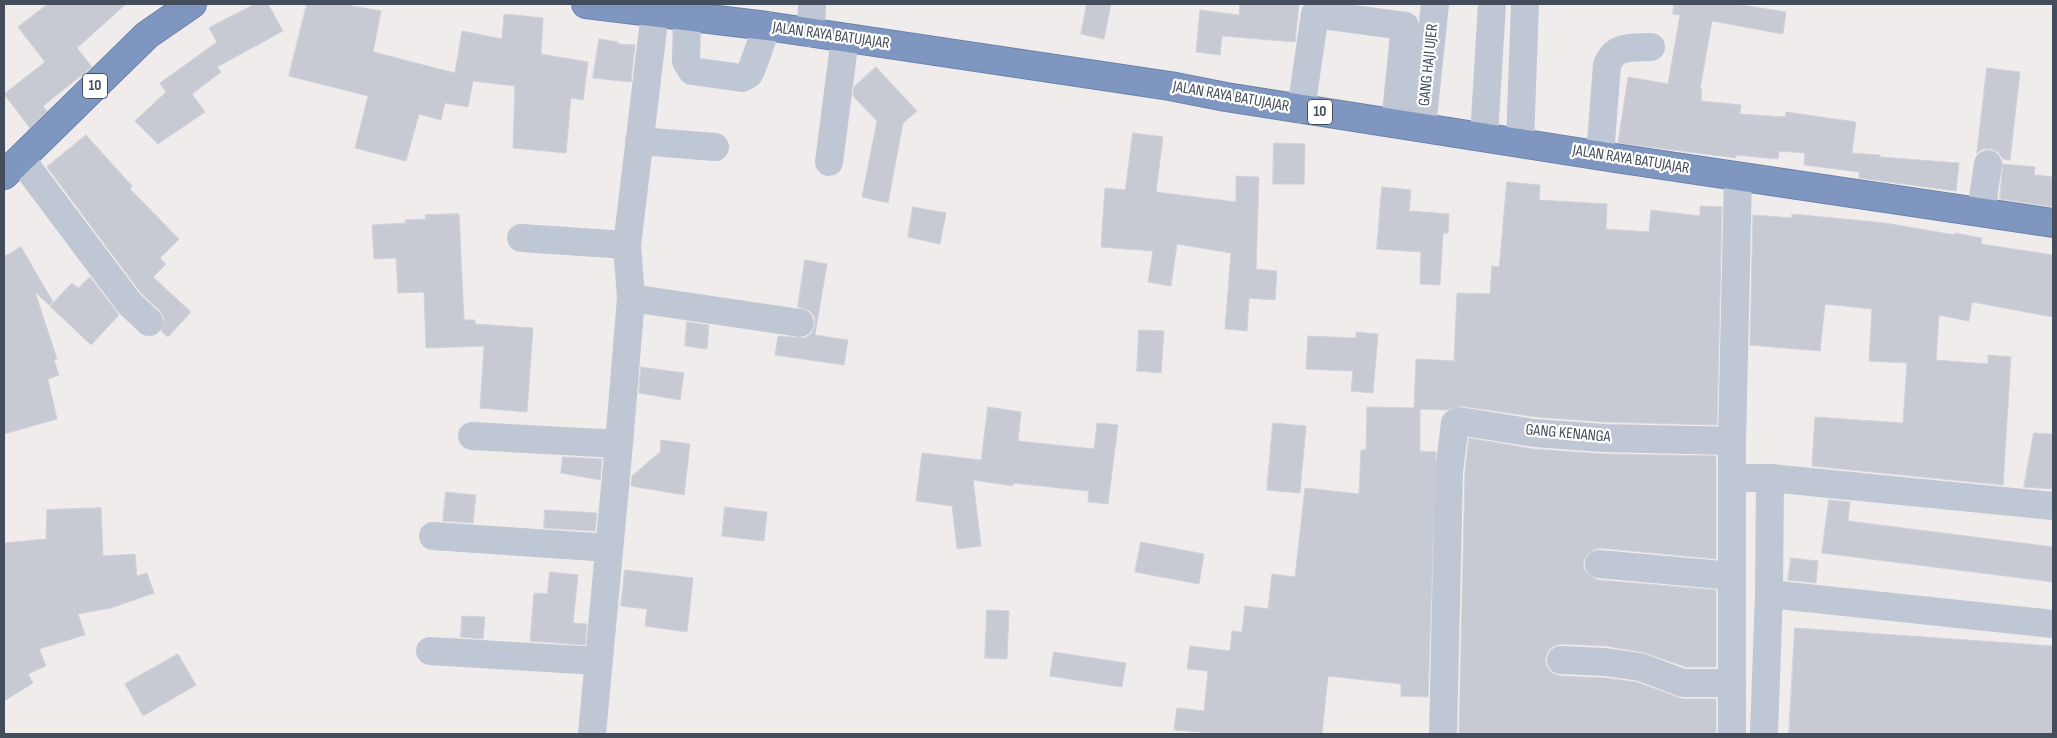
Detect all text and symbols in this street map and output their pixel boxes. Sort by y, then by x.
street label: JALAN RAYA BATUJAJAR [771,18,891,54]
street label: GANG HAJI UJER [1415,23,1443,107]
road number: 10 [82,74,108,98]
street label: JALAN RAYA BATUJAJAR [1171,77,1291,117]
road number: 10 [1308,100,1332,124]
street label: JALAN RAYA BATUJAJAR [1571,141,1691,179]
street label: GANG KENANGA [1525,421,1611,447]

